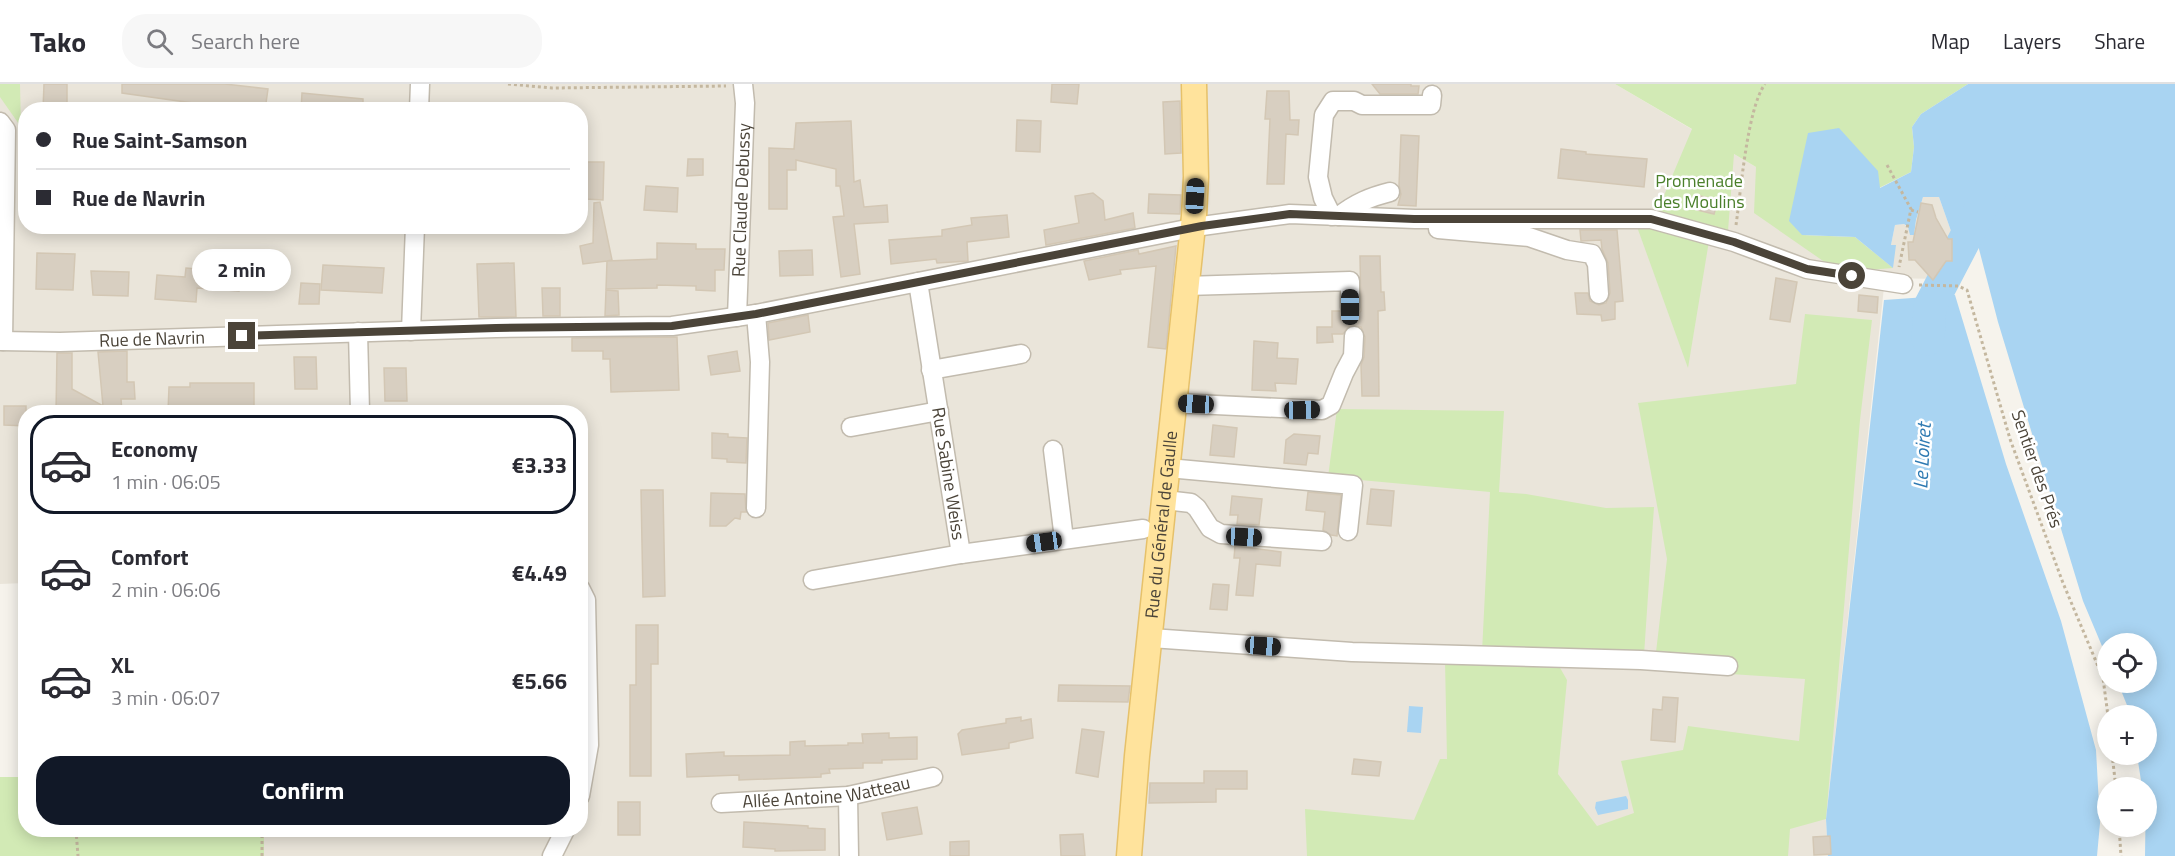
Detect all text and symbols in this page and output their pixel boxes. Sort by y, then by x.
search box [122,14,542,68]
text: Tako [30,20,86,63]
text: Search here [191,24,300,58]
icon: search [143,25,176,58]
text: Map [1931,25,1970,57]
text: Layers [2003,25,2061,57]
text: Share [2094,25,2145,57]
street label: Rue Claude Debussy [725,122,757,277]
text: Rue Saint-Samson [72,123,247,157]
park label: Promenade des Moulins [1653,167,1745,215]
car [1185,178,1205,214]
text: Rue de Navrin [72,181,205,215]
callout: 2 min [192,249,292,291]
text: 2 min [217,254,266,285]
route start [1838,262,1865,289]
car [1341,289,1359,325]
route end [228,322,255,349]
street label: Rue de Navrin [99,323,205,354]
car [1178,394,1214,414]
car [1284,401,1320,419]
street label: Rue Sabine Weiss [925,405,973,542]
street label: Sentier des Prés [2005,406,2070,531]
water label: Le Loiret [1904,420,1939,490]
street label: Rue du Général de Gaulle [1138,429,1184,620]
text: Economy [111,432,198,466]
icon: car [39,438,93,492]
text: €3.33 [512,448,567,482]
text: 1 min · 06:05 [111,466,221,497]
car [1226,527,1262,547]
car [1025,531,1063,553]
text: Comfort [111,540,189,574]
icon: car [39,546,93,600]
text: €4.49 [512,556,567,590]
text: 2 min · 06:06 [111,574,221,605]
map controls [2097,633,2157,837]
button: locate [2097,633,2157,693]
car [1244,636,1282,656]
text: XL [111,648,134,682]
icon: car [39,654,93,708]
text: €5.66 [512,664,567,698]
text: 3 min · 06:07 [111,682,221,713]
button: + [2097,705,2157,765]
button: Confirm [36,756,570,825]
street label: Allée Antoine Watteau [742,769,913,815]
button: − [2097,777,2157,837]

